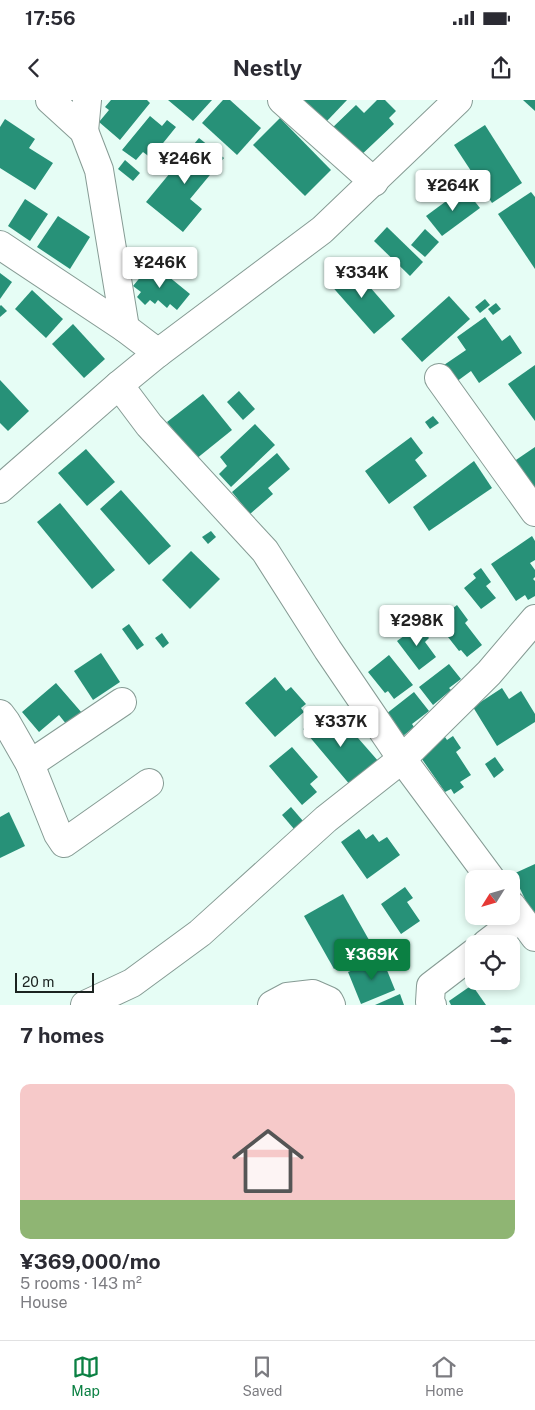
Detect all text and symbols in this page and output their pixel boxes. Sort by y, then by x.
text: 17:56 [25,7,76,29]
icon: back [20,54,48,82]
icon: share [487,54,515,82]
text: Nestly [233,55,302,81]
pin: ¥246K [150,142,220,185]
text: ¥246K [158,149,212,168]
pin: ¥264K [418,170,488,212]
text: ¥264K [426,176,480,195]
pin: ¥246K [125,246,195,289]
text: ¥246K [133,253,187,272]
pin: ¥334K [327,256,397,299]
text: ¥334K [335,263,389,282]
pin: ¥298K [382,604,452,647]
text: ¥298K [390,611,444,630]
pin: ¥337K [306,706,376,748]
text: ¥337K [315,712,368,731]
north arrow [465,870,520,925]
map controls [465,870,520,990]
button: locate [465,935,520,990]
pin: ¥369K [337,938,407,981]
text: ¥369K [345,945,399,964]
scale bar [15,970,94,993]
text: 20 m [22,974,54,990]
icon: filters [487,1021,515,1049]
text: 7 homes [20,1023,104,1048]
icon: home [223,1116,313,1206]
text: ¥369,000/mo [20,1249,161,1274]
text: 5 rooms · 143 m² [20,1274,142,1293]
text: House [20,1293,68,1312]
tab: Map [71,1353,100,1399]
tab: Saved [242,1353,282,1399]
tab: Home [425,1353,464,1399]

